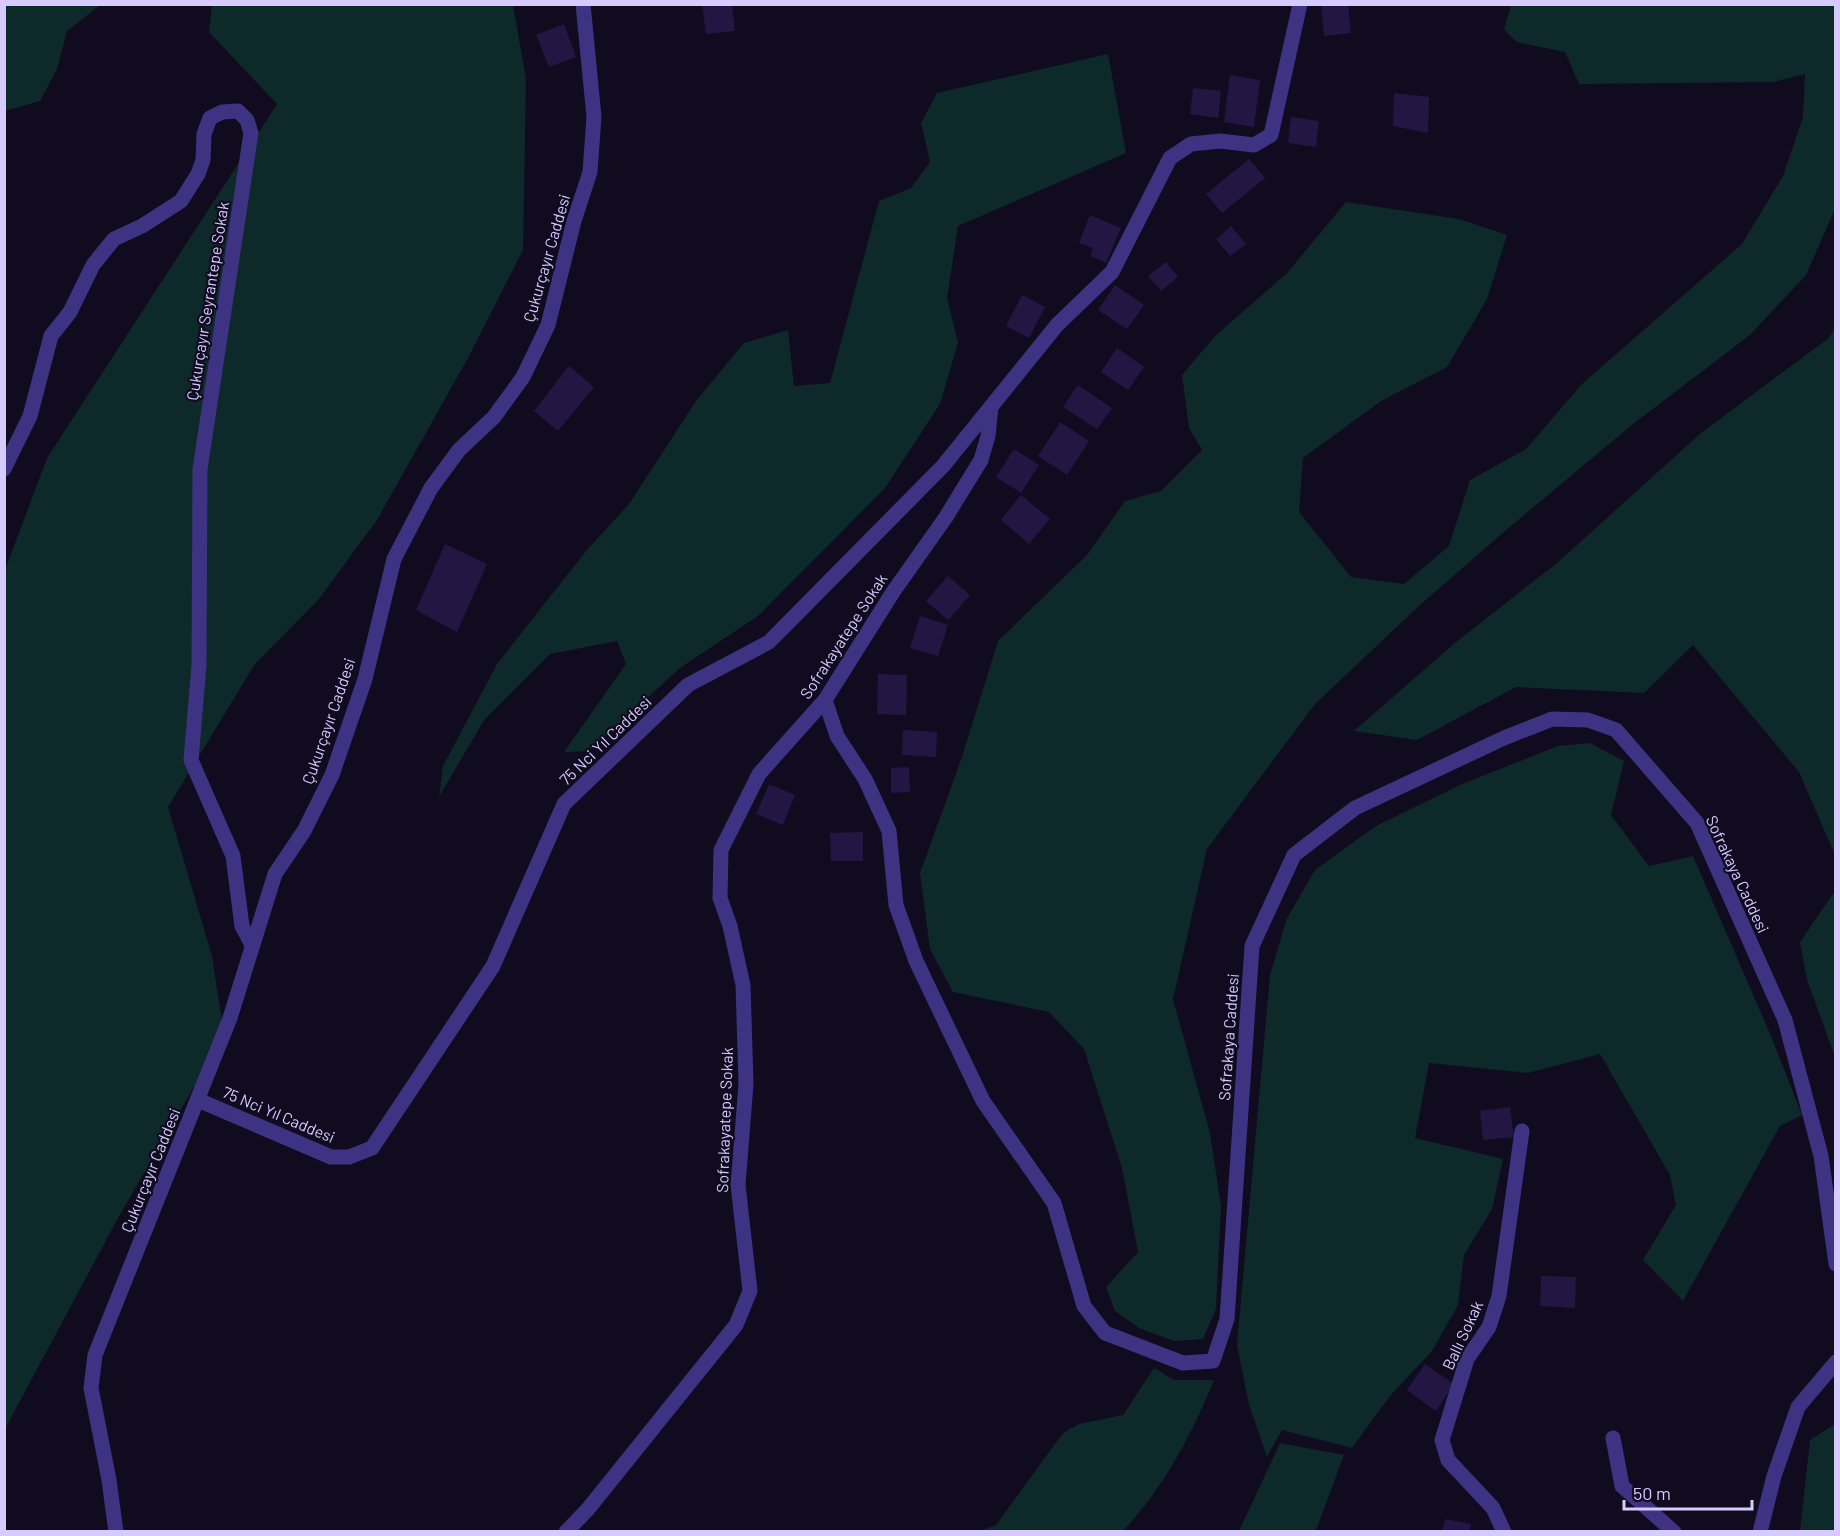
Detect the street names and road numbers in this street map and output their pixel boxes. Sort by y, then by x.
street label: Çukurçayır Caddesi [519,192,573,324]
street label: Çukurçayır Seyrantepe Sokak [182,200,232,402]
street label: Sofrakayatepe Sokak [795,570,891,702]
street label: Çukurçayır Caddesi [297,655,359,787]
street label: 75 Nci Yıl Caddesi [555,691,655,789]
street label: Sofrakaya Caddesi [1702,812,1774,936]
street label: Sofrakaya Caddesi [1214,973,1242,1101]
street label: Sofrakayatepe Sokak [712,1047,736,1193]
street label: 75 Nci Yıl Caddesi [220,1082,338,1146]
street label: Çukurçayır Caddesi [116,1105,184,1235]
street label: Ballı Sokak [1438,1297,1486,1373]

